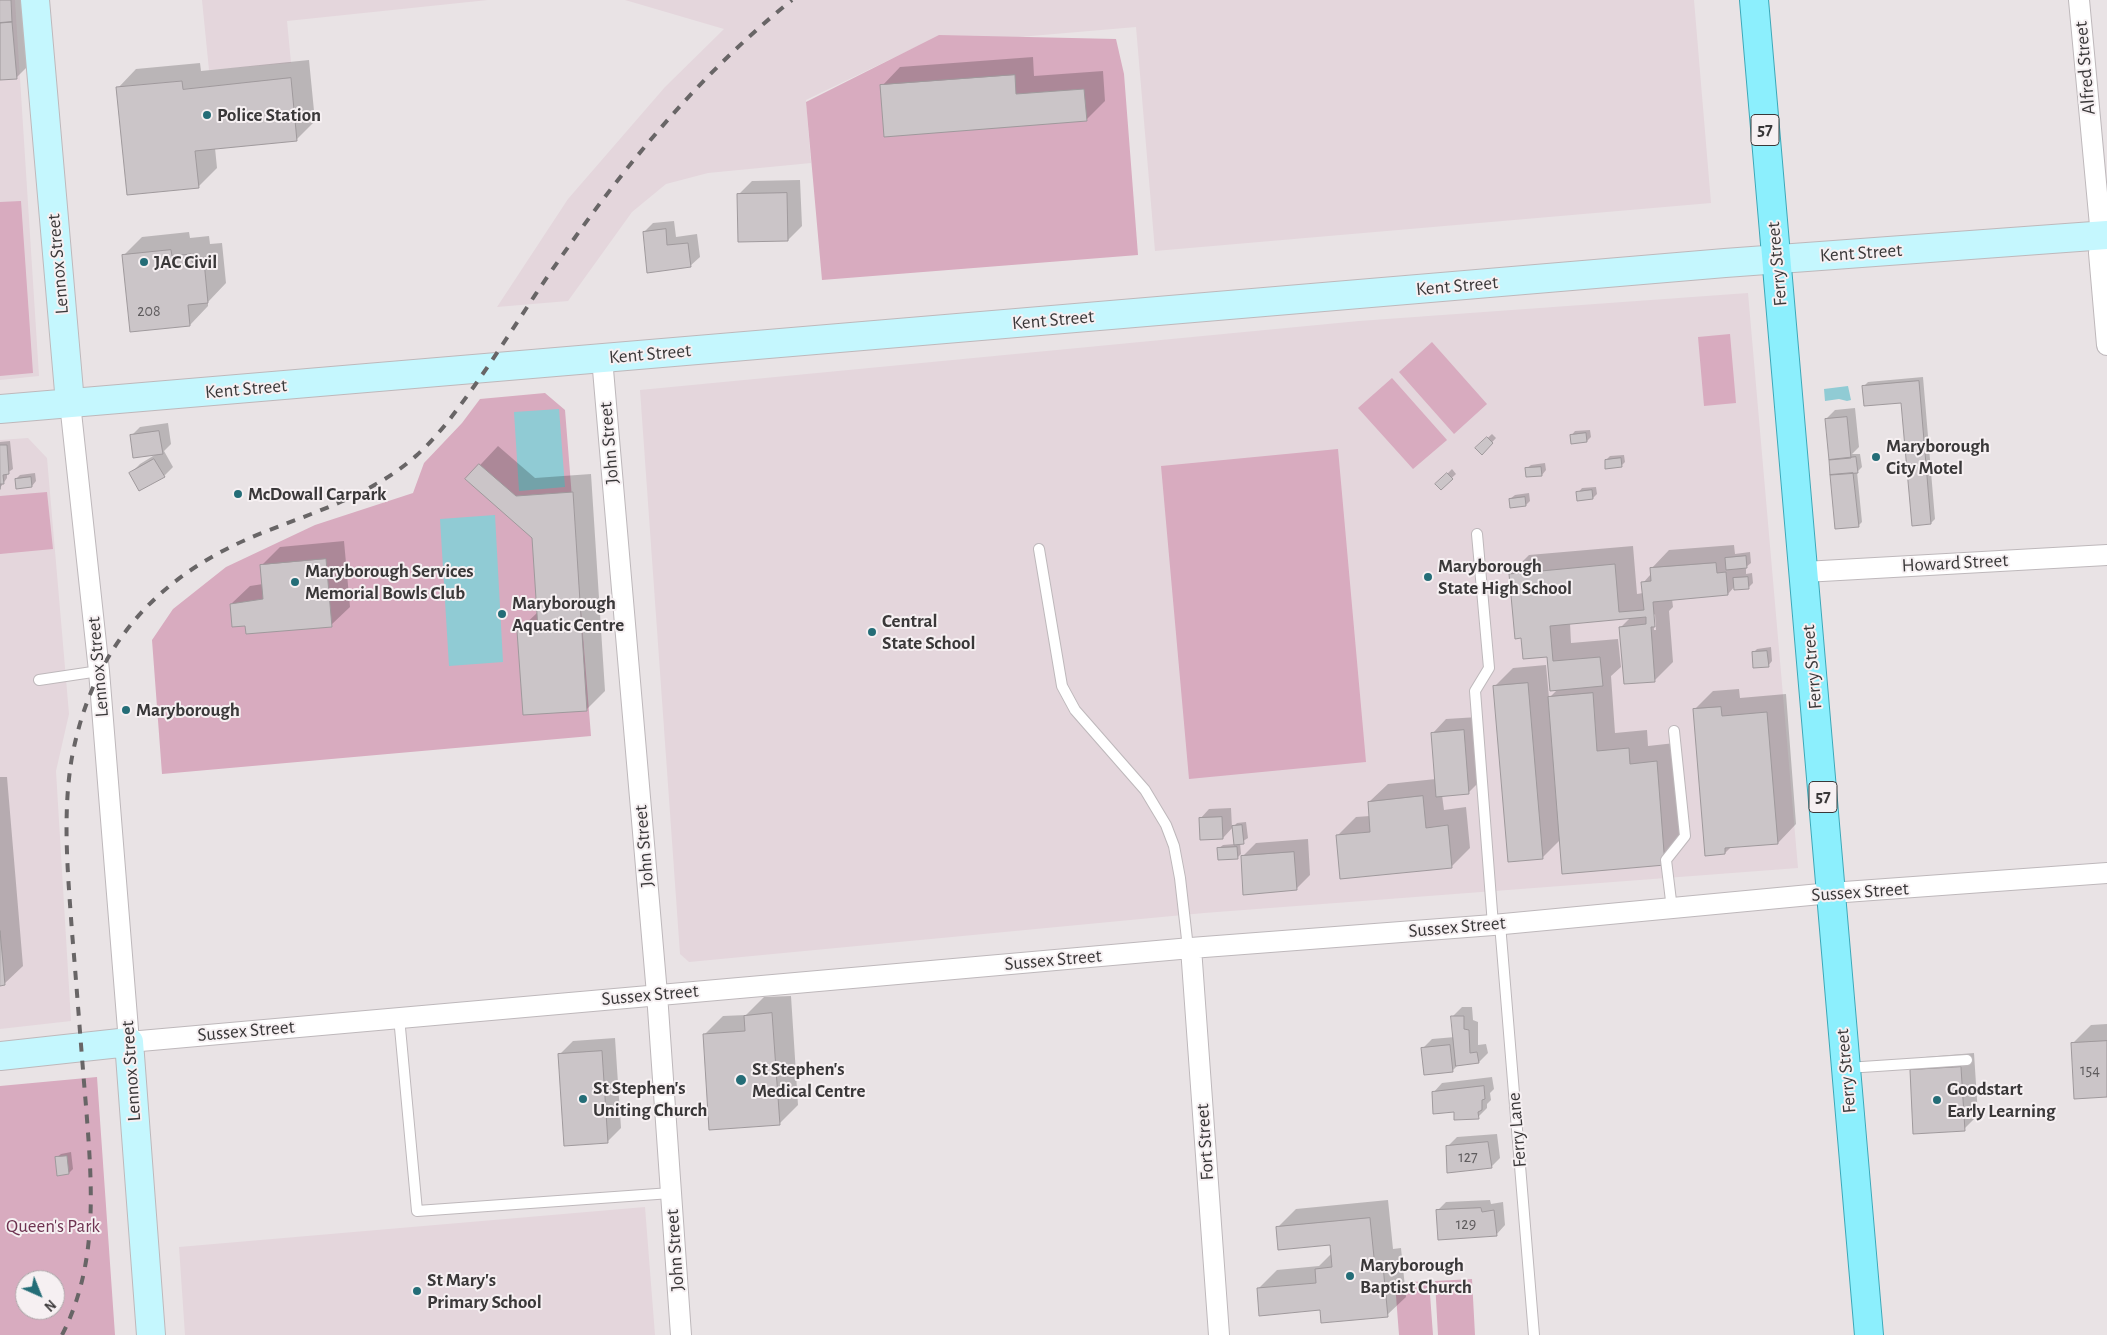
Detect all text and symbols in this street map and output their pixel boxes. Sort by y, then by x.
street label: Alfred Street [2070,20,2100,116]
place label: Police Station [217,104,321,126]
marker: Police Station [201,109,213,121]
road number: 57 [1751,114,1779,146]
street label: Lennox Street [42,213,74,315]
street label: Ferry Street [1762,221,1792,307]
street label: Kent Street [1819,239,1903,267]
place label: JAC Civil [154,251,217,273]
marker: JAC Civil [138,256,150,268]
street label: Kent Street [1415,271,1499,301]
house number: 208 [137,301,161,321]
street label: Kent Street [1011,305,1095,335]
street label: Kent Street [608,339,692,369]
street label: Kent Street [204,374,288,404]
street label: John Street [594,401,624,485]
place label: Maryborough City Motel [1886,435,1990,479]
marker: Maryborough City Motel [1870,451,1882,463]
place label: McDowall Carpark [248,483,386,505]
marker: McDowall Carpark [232,488,244,500]
street label: Howard Street [1901,549,2009,577]
place label: Maryborough State High School [1438,555,1572,599]
place label: Maryborough Services Memorial Bowls Club [305,560,474,604]
marker: Maryborough State High School [1422,571,1434,583]
marker: Maryborough Services Memorial Bowls Club [289,576,301,588]
place label: Maryborough Aquatic Centre [512,592,624,636]
marker: Maryborough Aquatic Centre [496,608,508,620]
place label: Central State School [882,610,975,654]
street label: Lennox Street [82,616,114,718]
street label: Ferry Street [1797,624,1827,710]
marker: Central State School [866,626,878,638]
place label: Maryborough [136,699,240,721]
marker: Maryborough [120,704,132,716]
road number: 57 [1809,782,1837,812]
street label: John Street [629,804,659,888]
street label: Sussex Street [1811,877,1909,907]
street label: Sussex Street [1407,911,1507,943]
street label: Sussex Street [1003,944,1103,976]
street label: Sussex Street [600,979,700,1011]
street label: Sussex Street [196,1015,296,1047]
street label: Lennox Street [116,1020,146,1122]
street label: Ferry Street [1831,1028,1861,1114]
place label: St Stephen's Medical Centre [752,1058,865,1102]
house number: 154 [2080,1060,2100,1080]
marker: St Stephen's Medical Centre [734,1073,748,1087]
place label: St Stephen's Uniting Church [593,1077,707,1121]
place label: Goodstart Early Learning [1947,1078,2055,1122]
street label: Ferry Lane [1502,1092,1532,1168]
marker: St Stephen's Uniting Church [577,1093,589,1105]
marker: Goodstart Early Learning [1931,1094,1943,1106]
street label: Fort Street [1191,1103,1219,1181]
house number: 127 [1458,1147,1478,1167]
street label: John Street [661,1208,689,1292]
house number: 129 [1456,1214,1476,1234]
park label: Queen's Park [6,1215,100,1237]
place label: Maryborough Baptist Church [1360,1254,1472,1298]
place label: St Mary's Primary School [427,1269,542,1313]
north arrow [15,1270,65,1320]
marker: Maryborough Baptist Church [1344,1270,1356,1282]
marker: St Mary's Primary School [411,1285,423,1297]
text: N [41,1297,58,1313]

